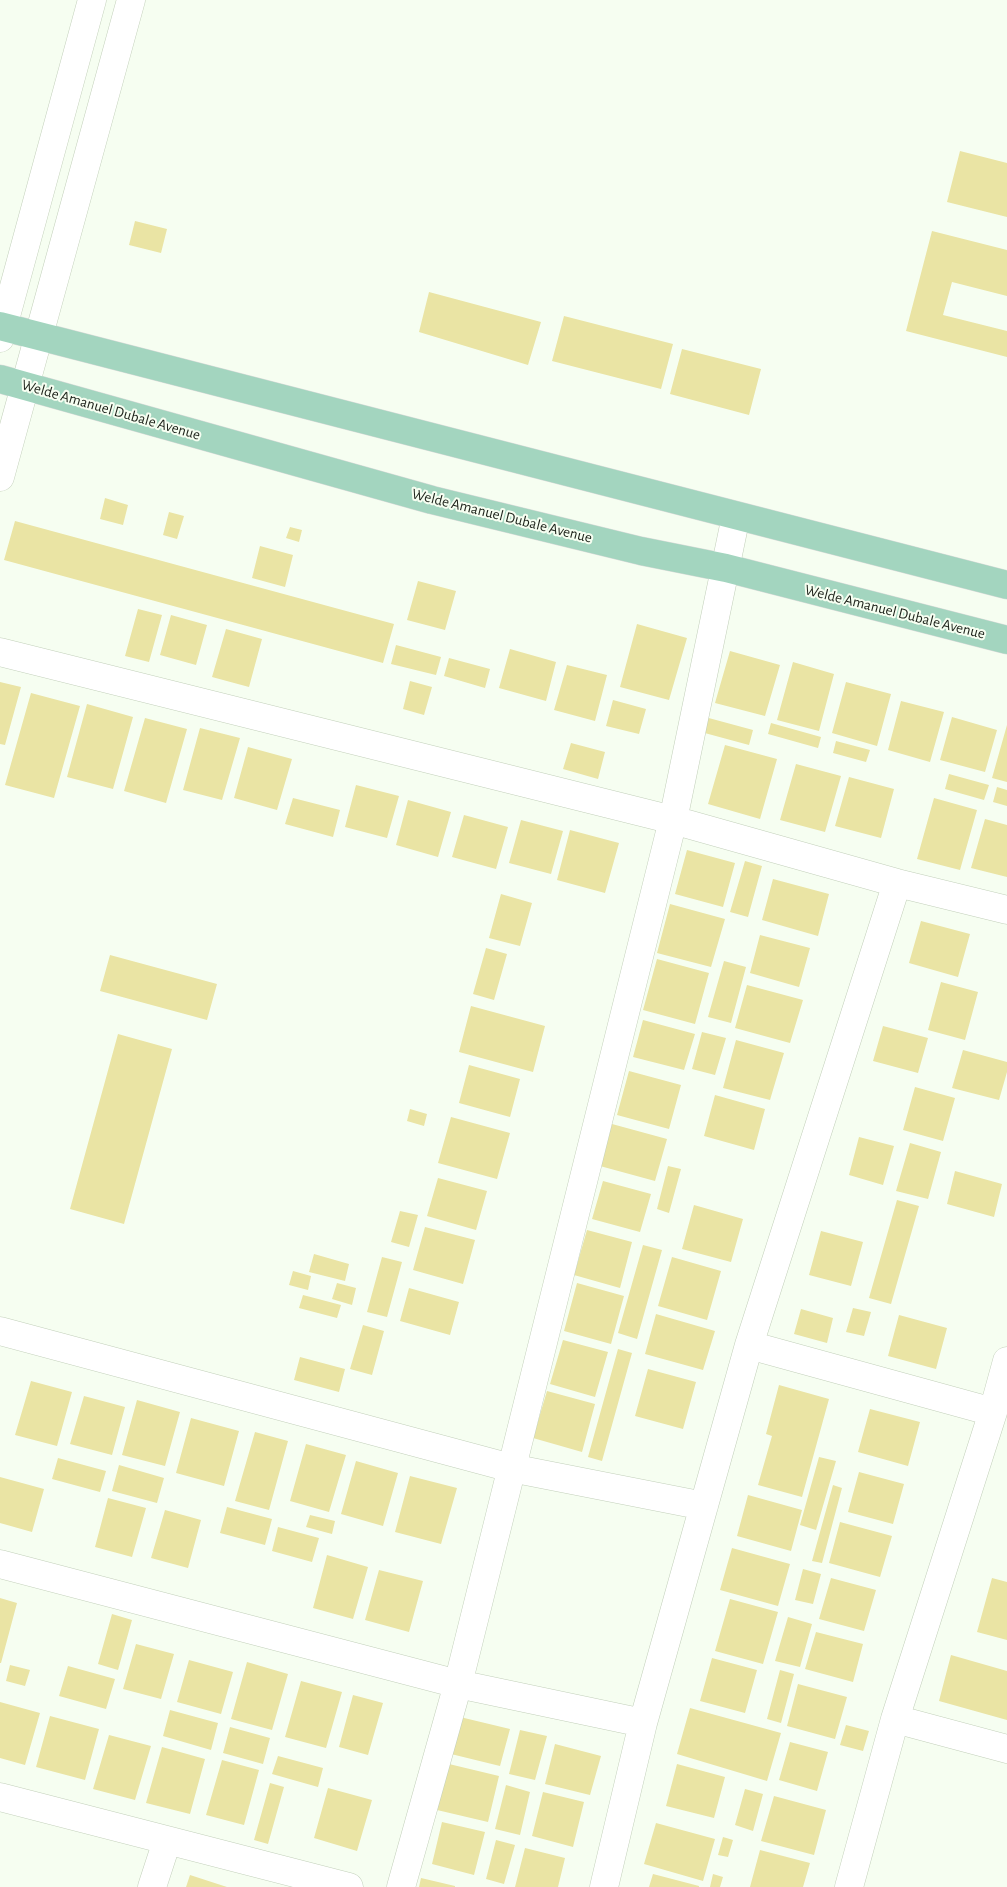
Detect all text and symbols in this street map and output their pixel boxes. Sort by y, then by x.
street label: Welde Amanuel Dubale Avenue [20,376,202,444]
street label: Welde Amanuel Dubale Avenue [410,485,594,547]
street label: Welde Amanuel Dubale Avenue [803,581,987,643]

